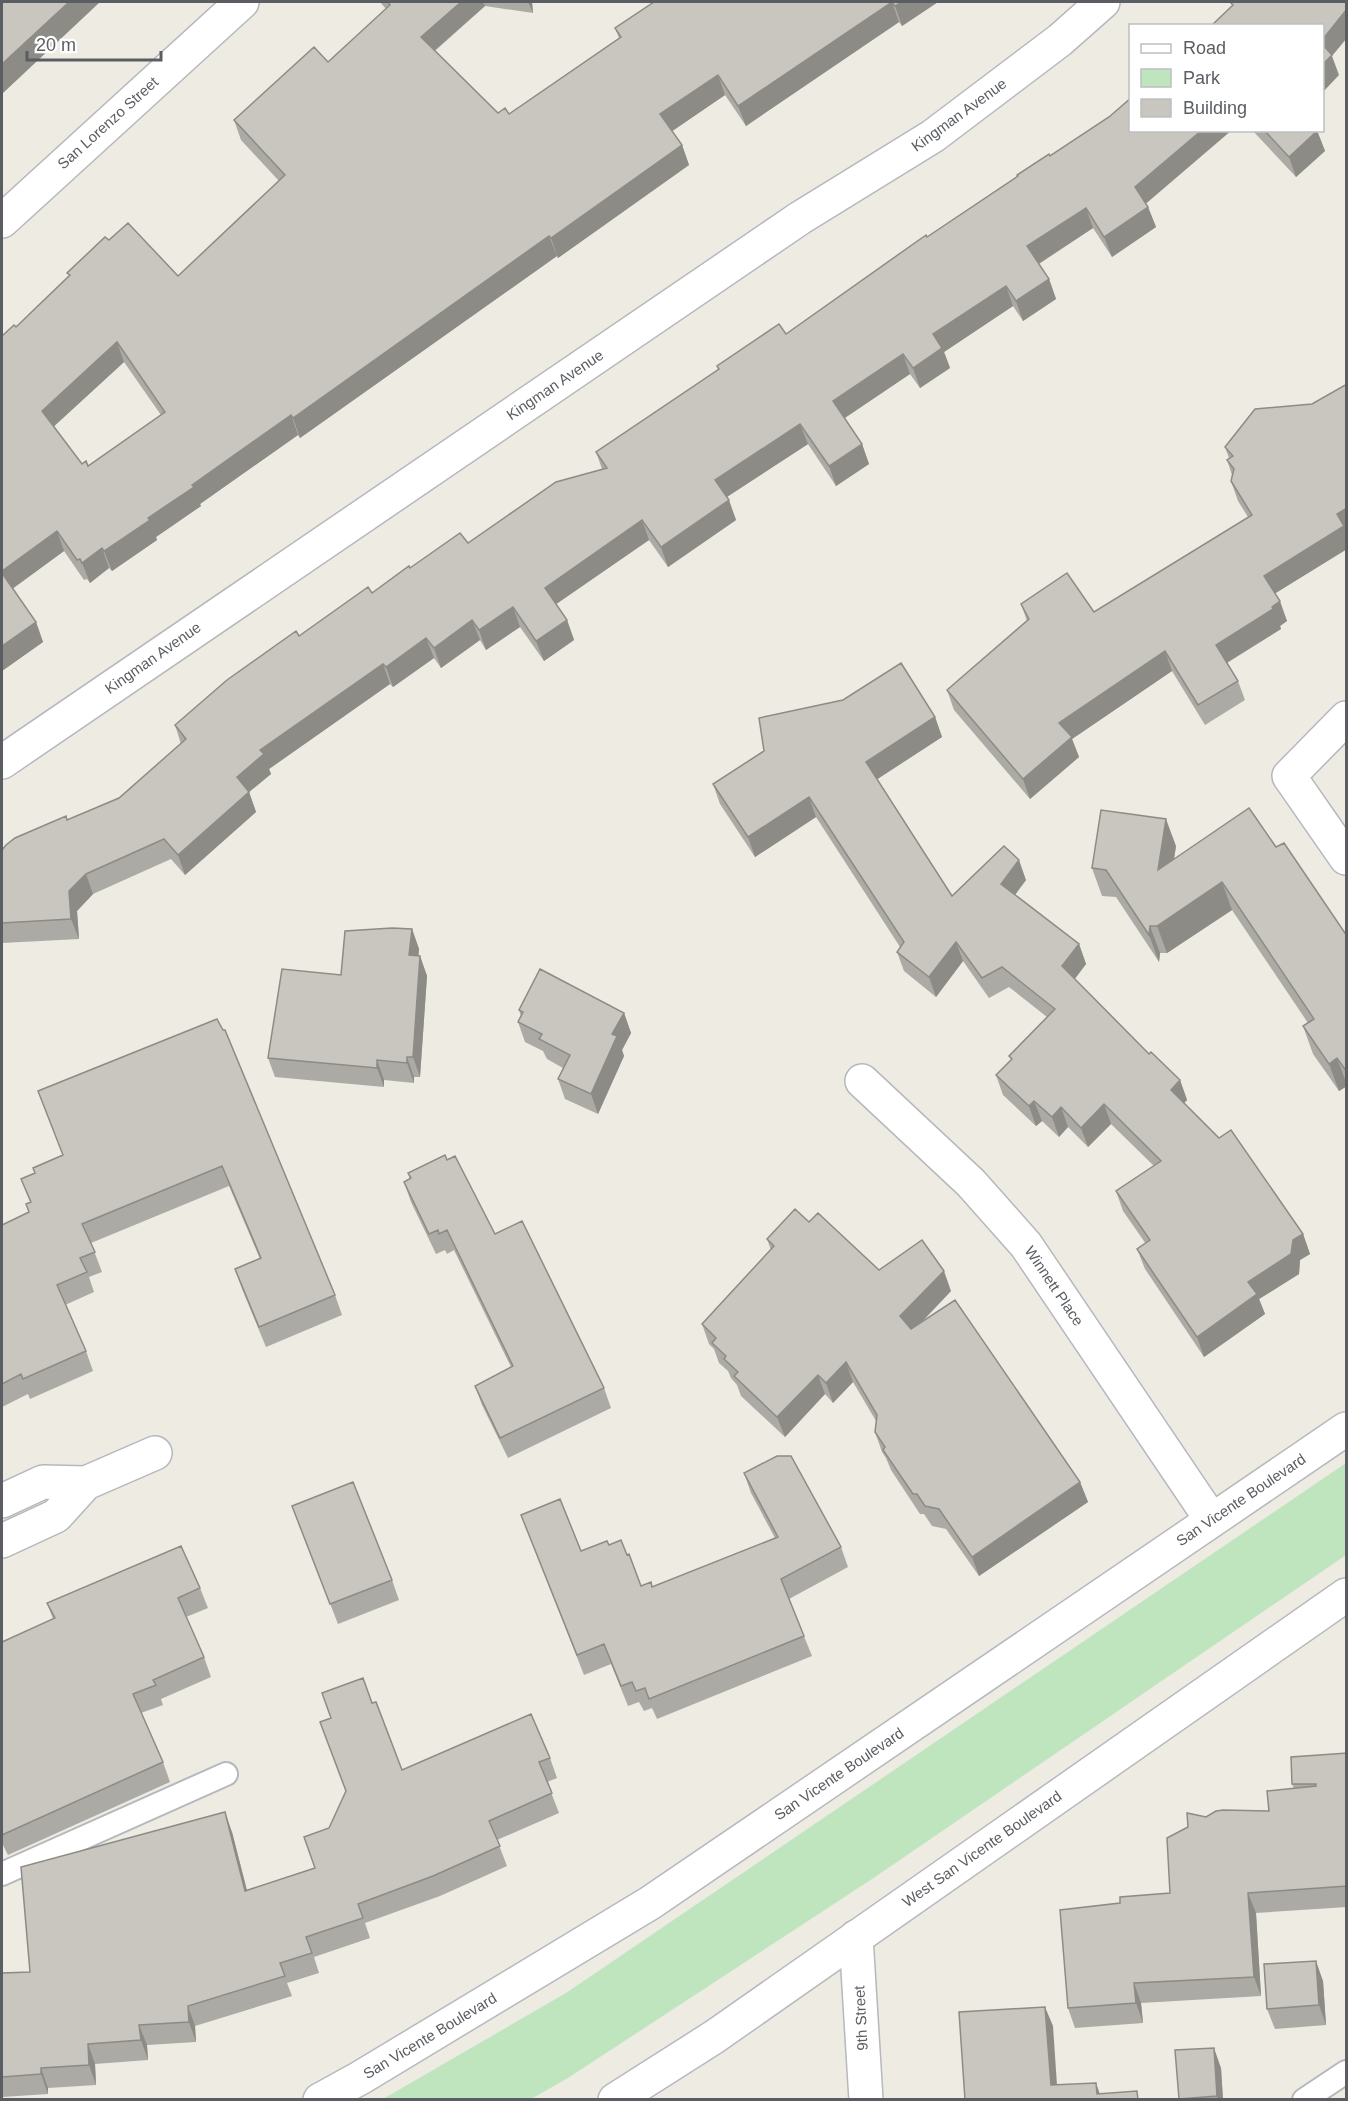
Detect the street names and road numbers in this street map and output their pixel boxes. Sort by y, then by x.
street label: San Lorenzo Street [54,73,162,172]
street label: Kingman Avenue [908,74,1009,155]
street label: Kingman Avenue [503,346,606,423]
street label: Kingman Avenue [101,618,204,697]
street label: Winnett Place [1021,1243,1087,1329]
street label: San Vicente Boulevard [1173,1450,1309,1549]
street label: San Vicente Boulevard [771,1724,907,1823]
street label: West San Vicente Boulevard [899,1787,1065,1910]
street label: 9th Street [850,1984,871,2051]
street label: San Vicente Boulevard [360,1989,499,2082]

